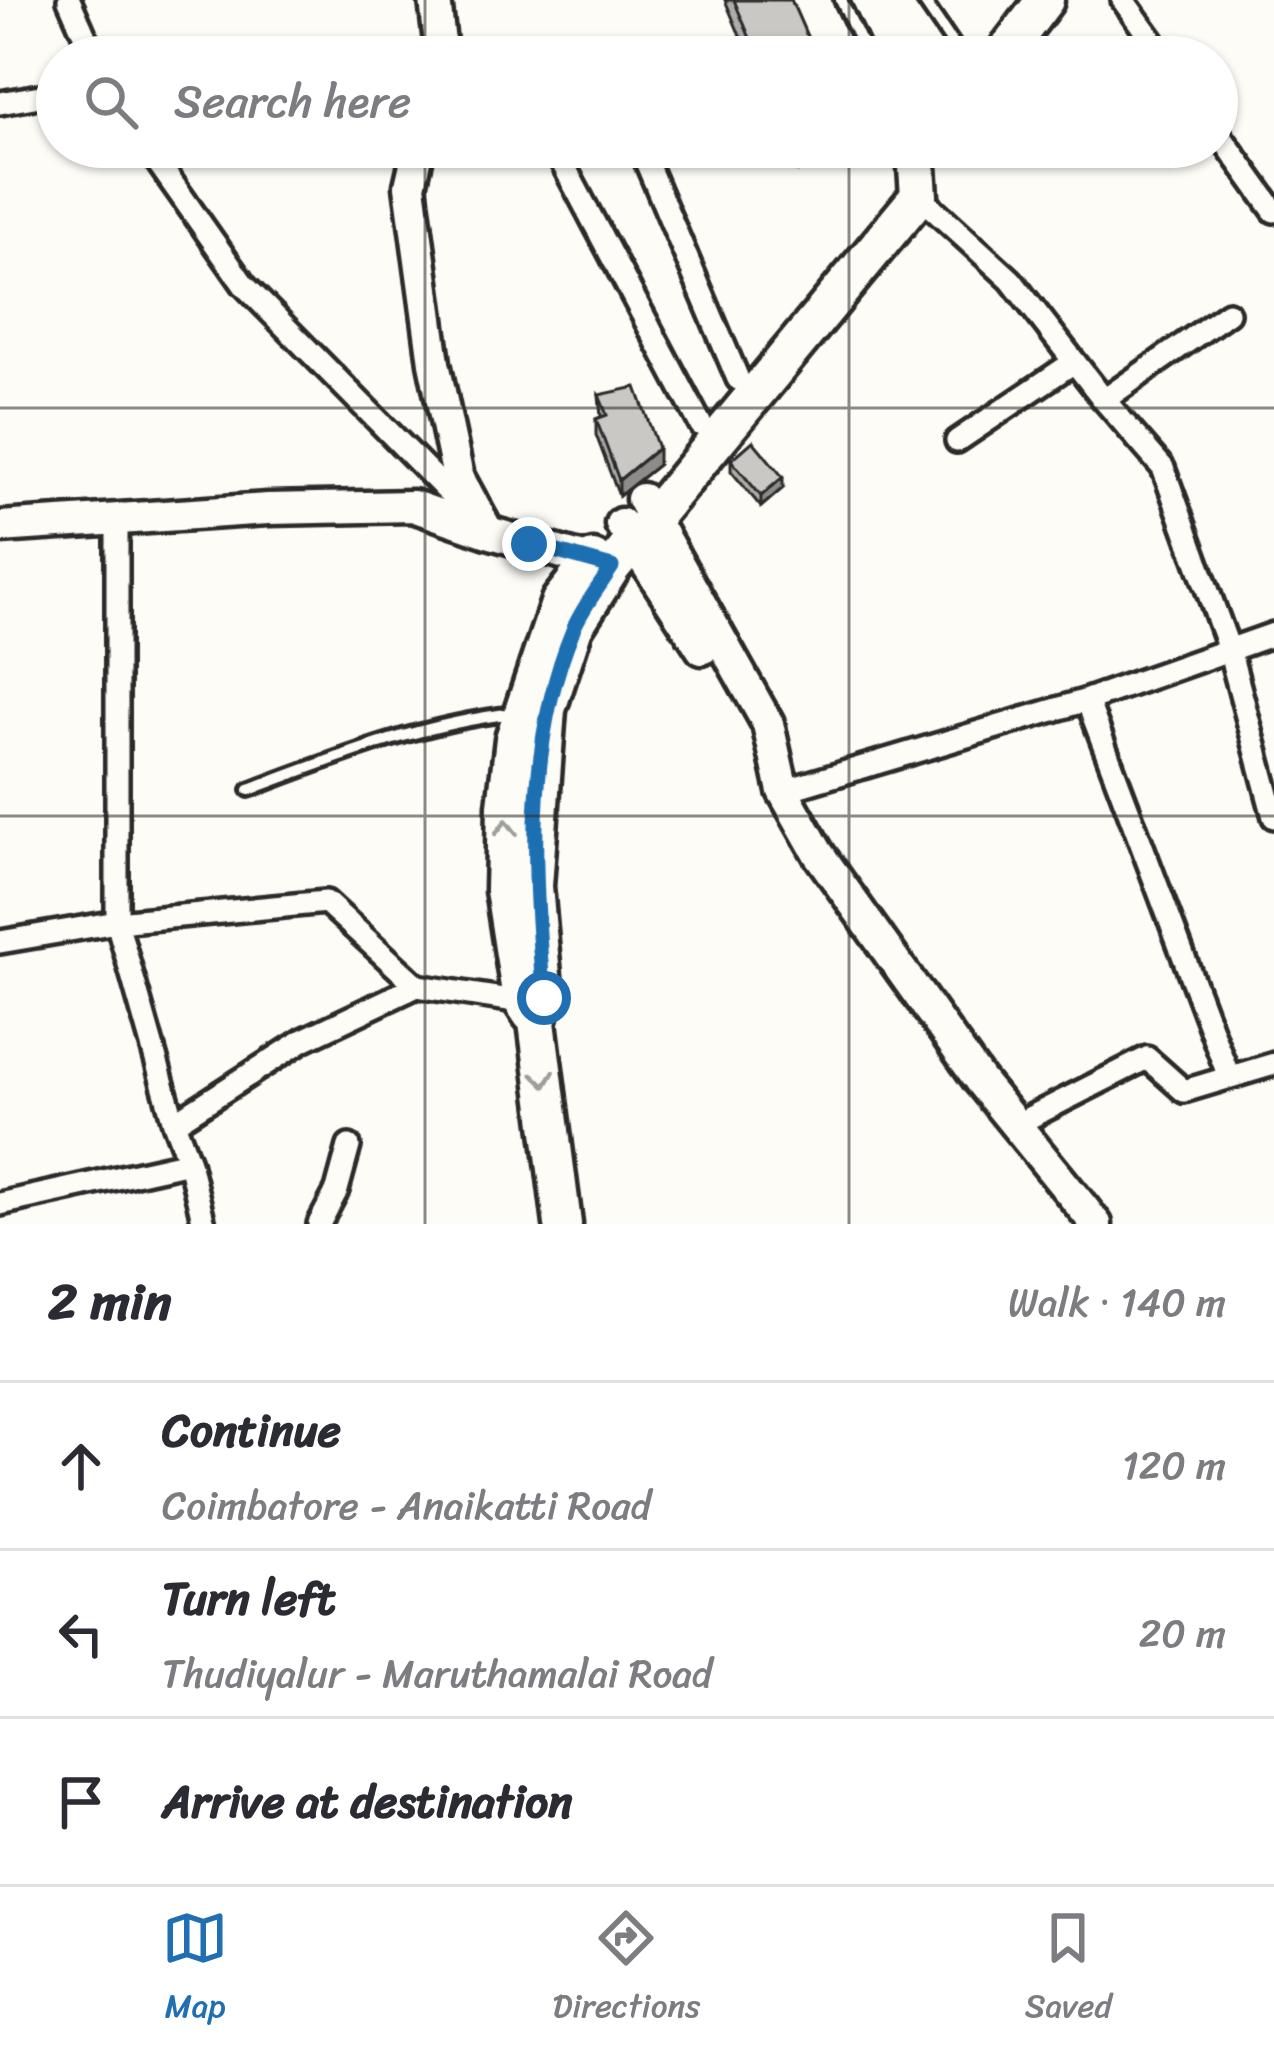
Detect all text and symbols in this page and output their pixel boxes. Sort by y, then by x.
search box [36,36,1238,168]
text: Search here [174,62,411,142]
icon: search [78,69,144,135]
route end [502,517,556,571]
one-way arrow [492,818,518,836]
route start [517,971,571,1025]
one-way arrow [530,1070,556,1089]
text: 2 min [48,1257,171,1347]
text: Walk · 140 m [1008,1268,1226,1337]
text: Continue [162,1391,341,1471]
text: 120 m [1122,1431,1226,1500]
icon: ahead [48,1433,114,1499]
text: Coimbatore - Anaikatti Road [162,1471,651,1540]
text: Turn left [162,1559,335,1639]
text: 20 m [1139,1599,1226,1668]
icon: left [48,1601,114,1667]
text: Thudiyalur - Maruthamalai Road [162,1639,712,1708]
text: Arrive at destination [162,1762,572,1842]
icon: arrive [48,1769,114,1835]
tab: Map [162,1905,228,2035]
tab: Directions [553,1905,700,2035]
tab: Saved [1025,1905,1112,2035]

